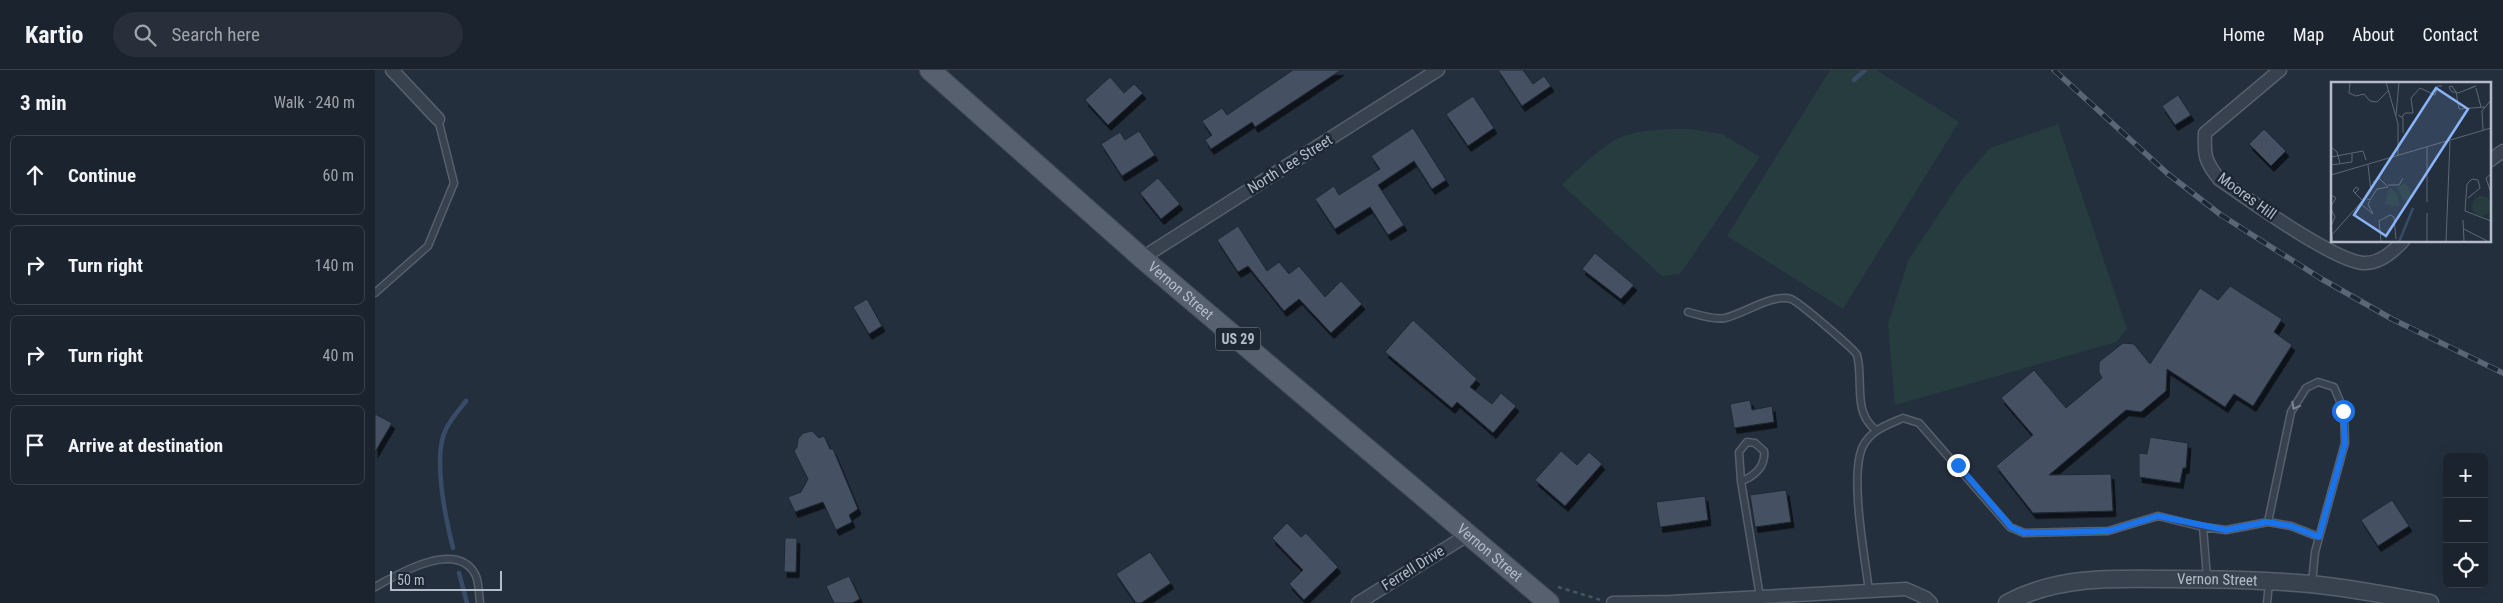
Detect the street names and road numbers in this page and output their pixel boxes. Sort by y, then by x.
street label: North Lee Street [1244,131,1336,197]
street label: Moores Hill [2214,169,2280,223]
street label: Vernon Street [1144,258,1217,324]
road number: US 29 [1215,328,1261,350]
street label: Vernon Street [1453,520,1526,585]
street label: Ferrell Drive [1378,542,1448,594]
street label: Vernon Street [2177,570,2258,590]

